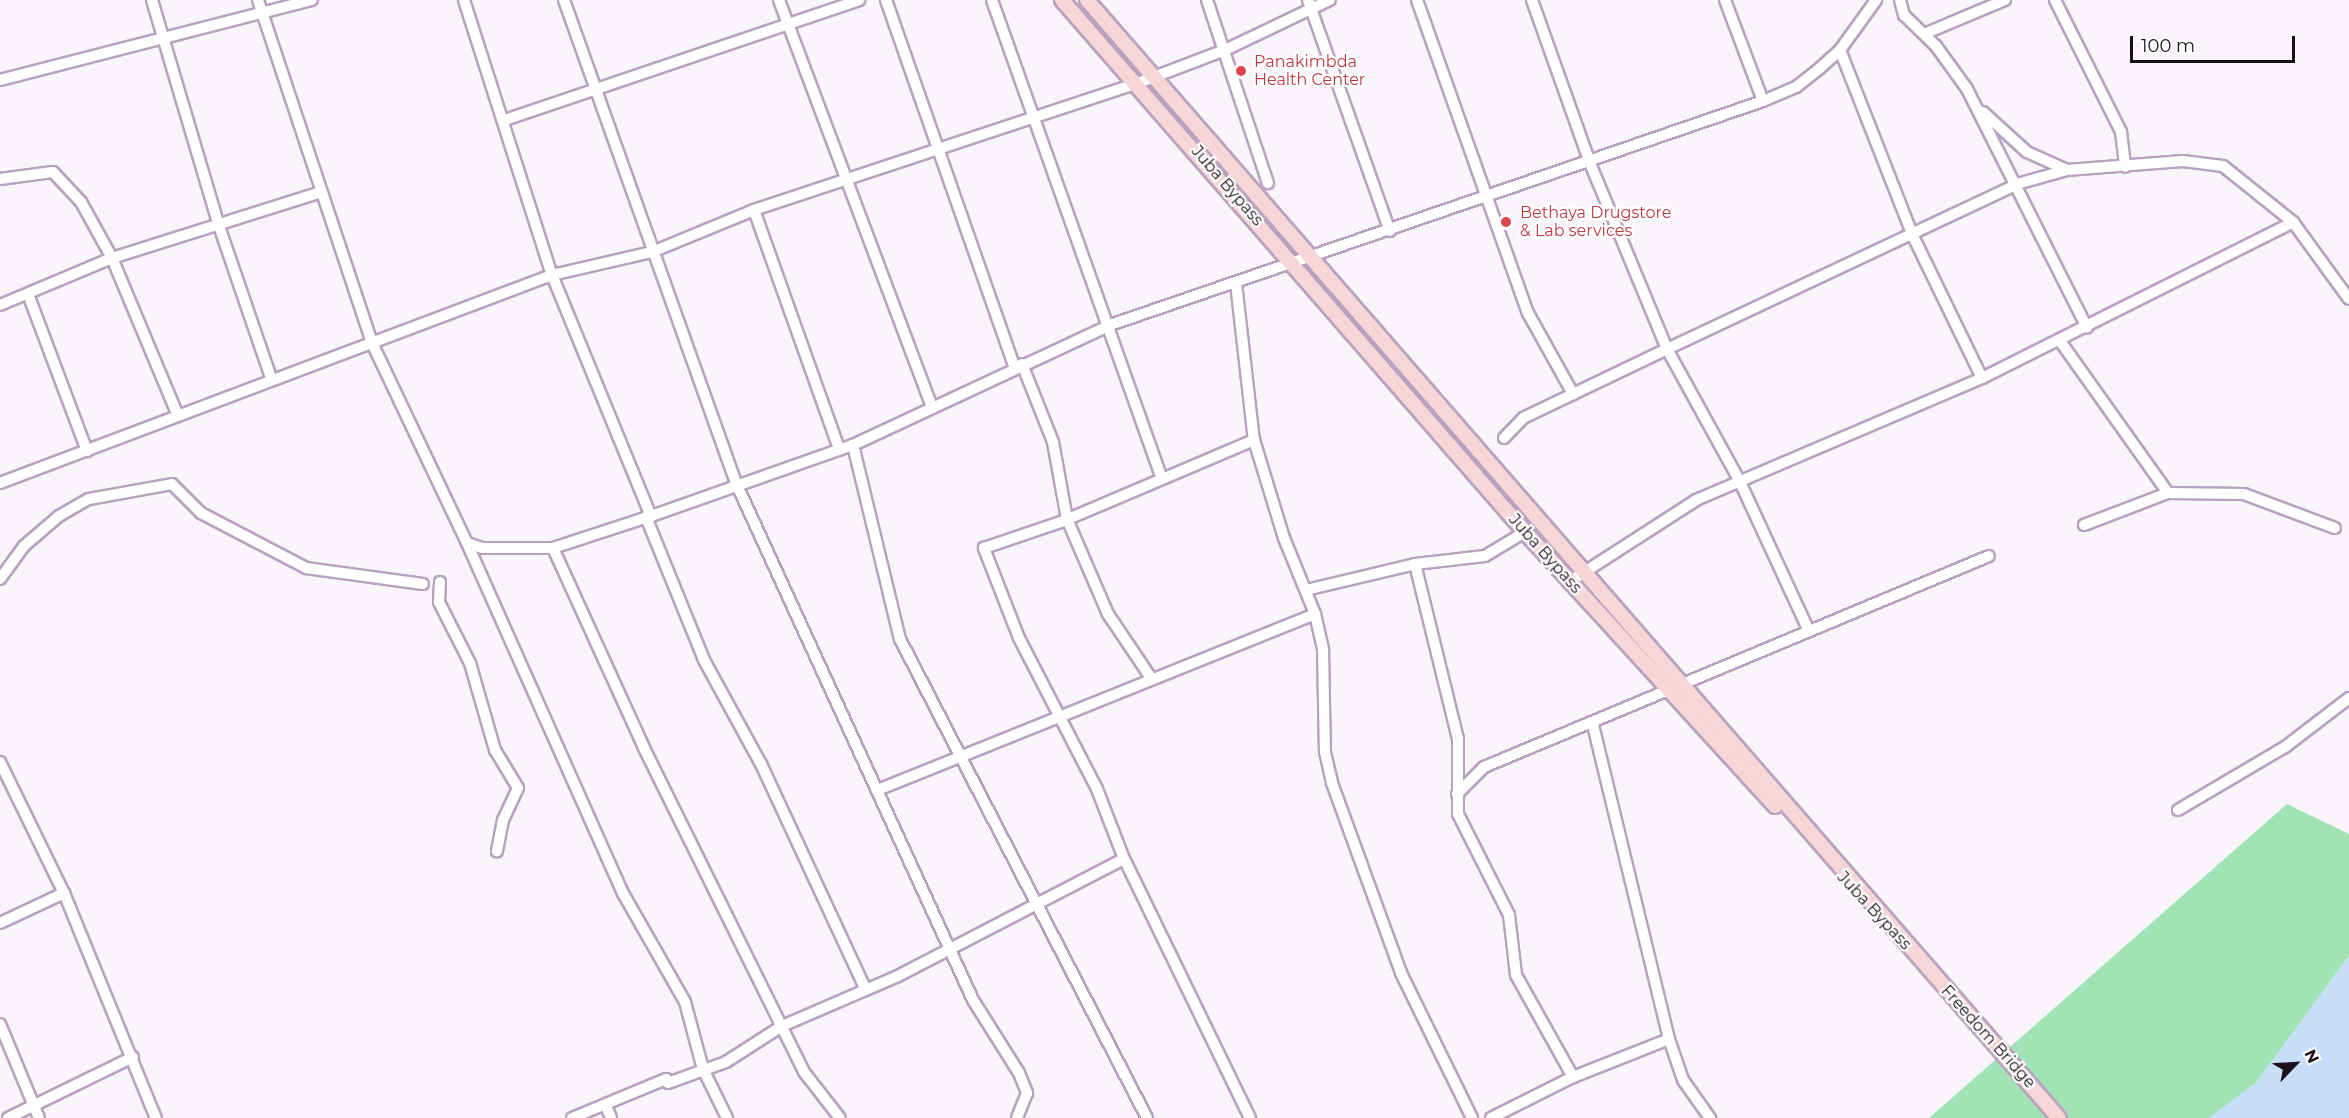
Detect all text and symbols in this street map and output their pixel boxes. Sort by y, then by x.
scale bar [2133,24,2298,62]
text: 100 m [2141,35,2195,57]
place label: Panakimbda Health Center [1254,52,1365,90]
marker: Panakimbda Health Center [1232,62,1250,80]
street label: Juba Bypass [1187,142,1267,230]
place label: Bethaya Drugstore & Lab services [1520,203,1671,241]
marker: Bethaya Drugstore & Lab services [1497,213,1515,231]
street label: Juba Bypass [1504,511,1586,597]
street label: Juba Bypass [1833,868,1915,954]
street label: Freedom Bridge [1937,982,2039,1092]
north arrow [2265,1034,2325,1094]
text: N [2300,1046,2323,1066]

